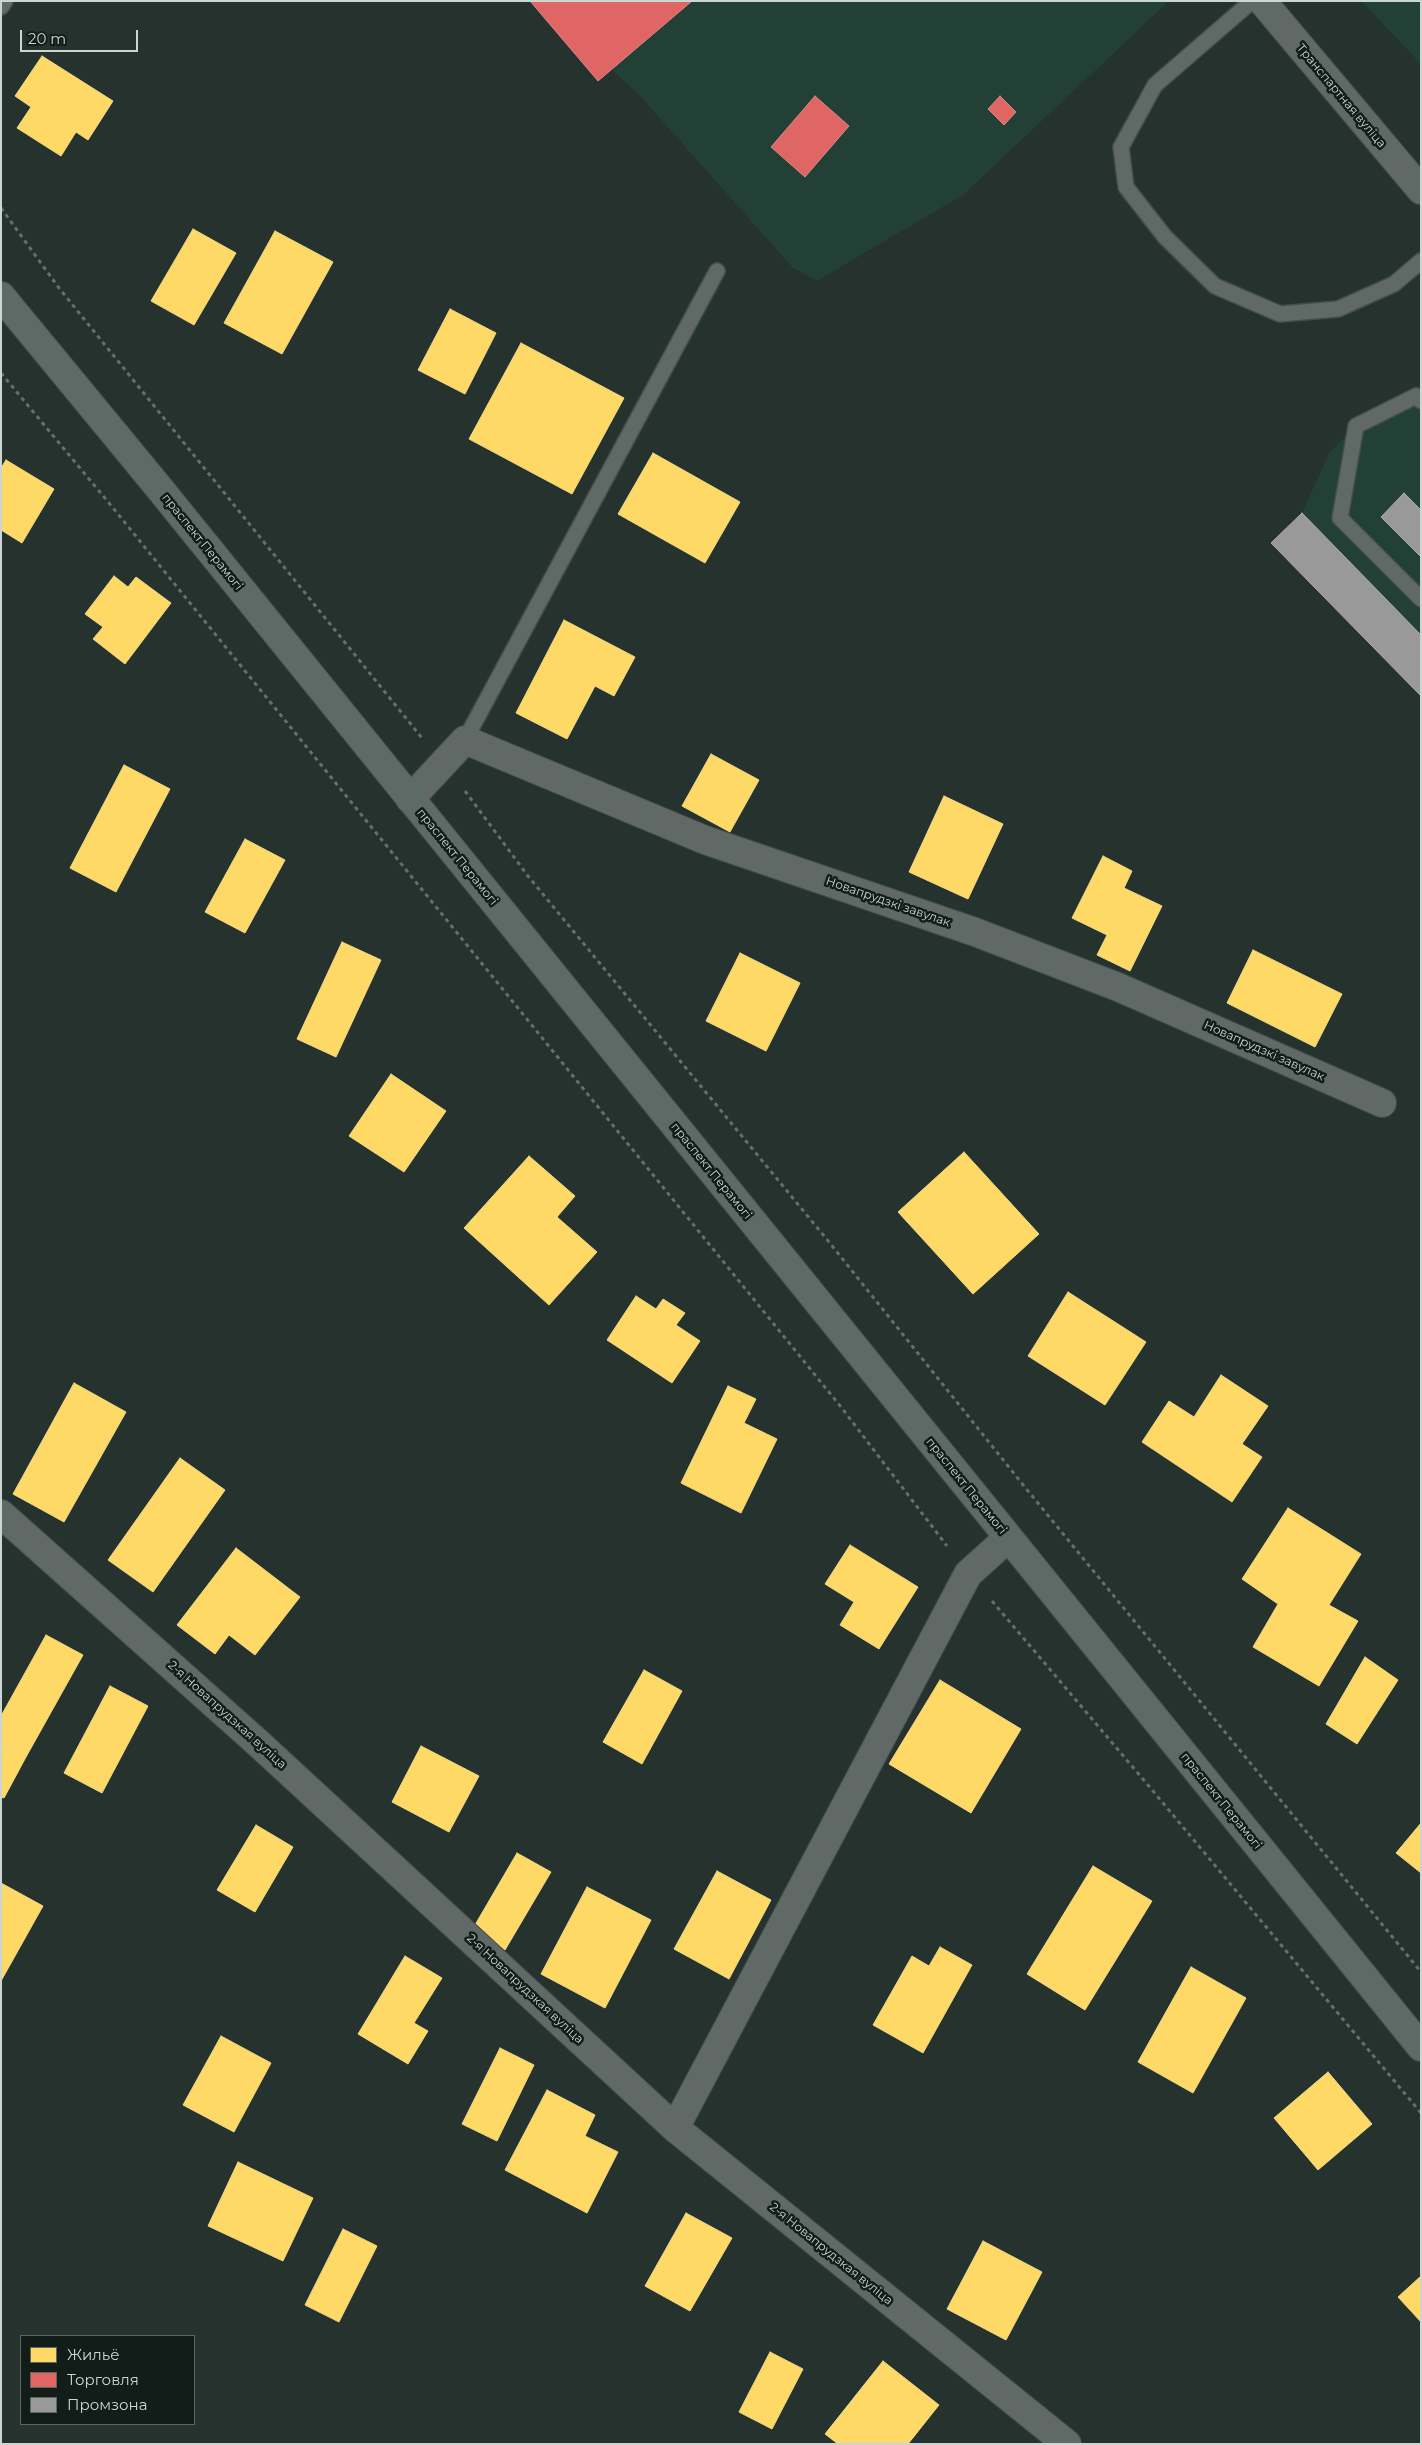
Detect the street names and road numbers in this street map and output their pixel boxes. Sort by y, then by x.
street label: Транспартная вуліца [1293,41,1389,151]
street label: праспект Перамогі [159,491,245,593]
street label: праспект Перамогі [414,806,500,908]
street label: Новапрудзкі завулак [824,874,952,930]
street label: Новапрудзкі завулак [1201,1018,1327,1084]
street label: праспект Перамогі [668,1120,754,1222]
street label: праспект Перамогі [923,1435,1009,1537]
street label: 2-я Новапрудзкая вуліца [165,1658,289,1772]
street label: праспект Перамогі [1178,1750,1264,1852]
street label: 2-я Новапрудзкая вуліца [464,1931,586,2047]
street label: 2-я Новапрудзкая вуліца [767,2200,895,2308]

